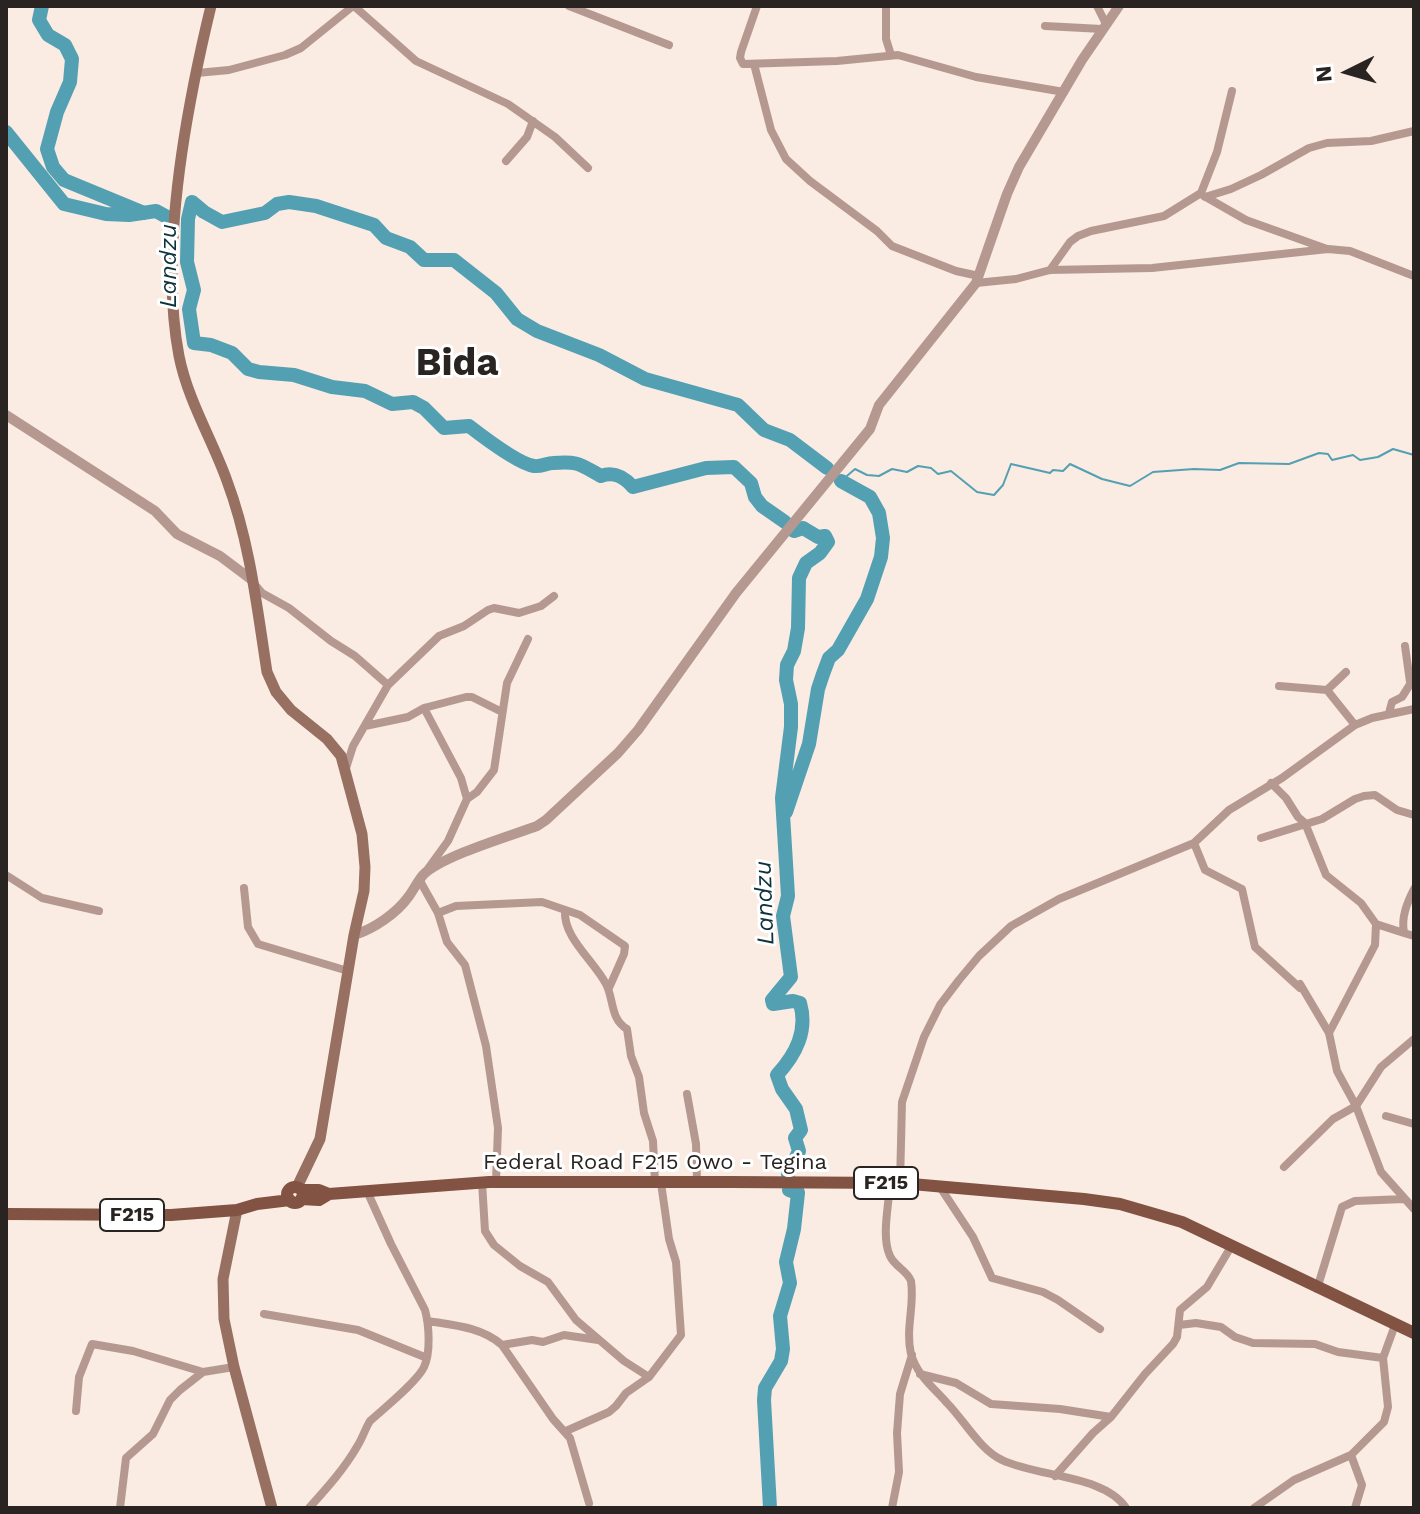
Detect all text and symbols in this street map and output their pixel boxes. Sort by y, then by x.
north arrow [1308,32,1388,112]
text: N [1310,65,1337,83]
water label: Landzu [155,224,183,308]
district label: Bida [416,341,498,387]
water label: Landzu [749,860,781,946]
street label: Federal Road F215 Owo - Tegina [483,1150,827,1176]
road number: F215 [854,1167,918,1199]
road number: F215 [100,1199,164,1231]

